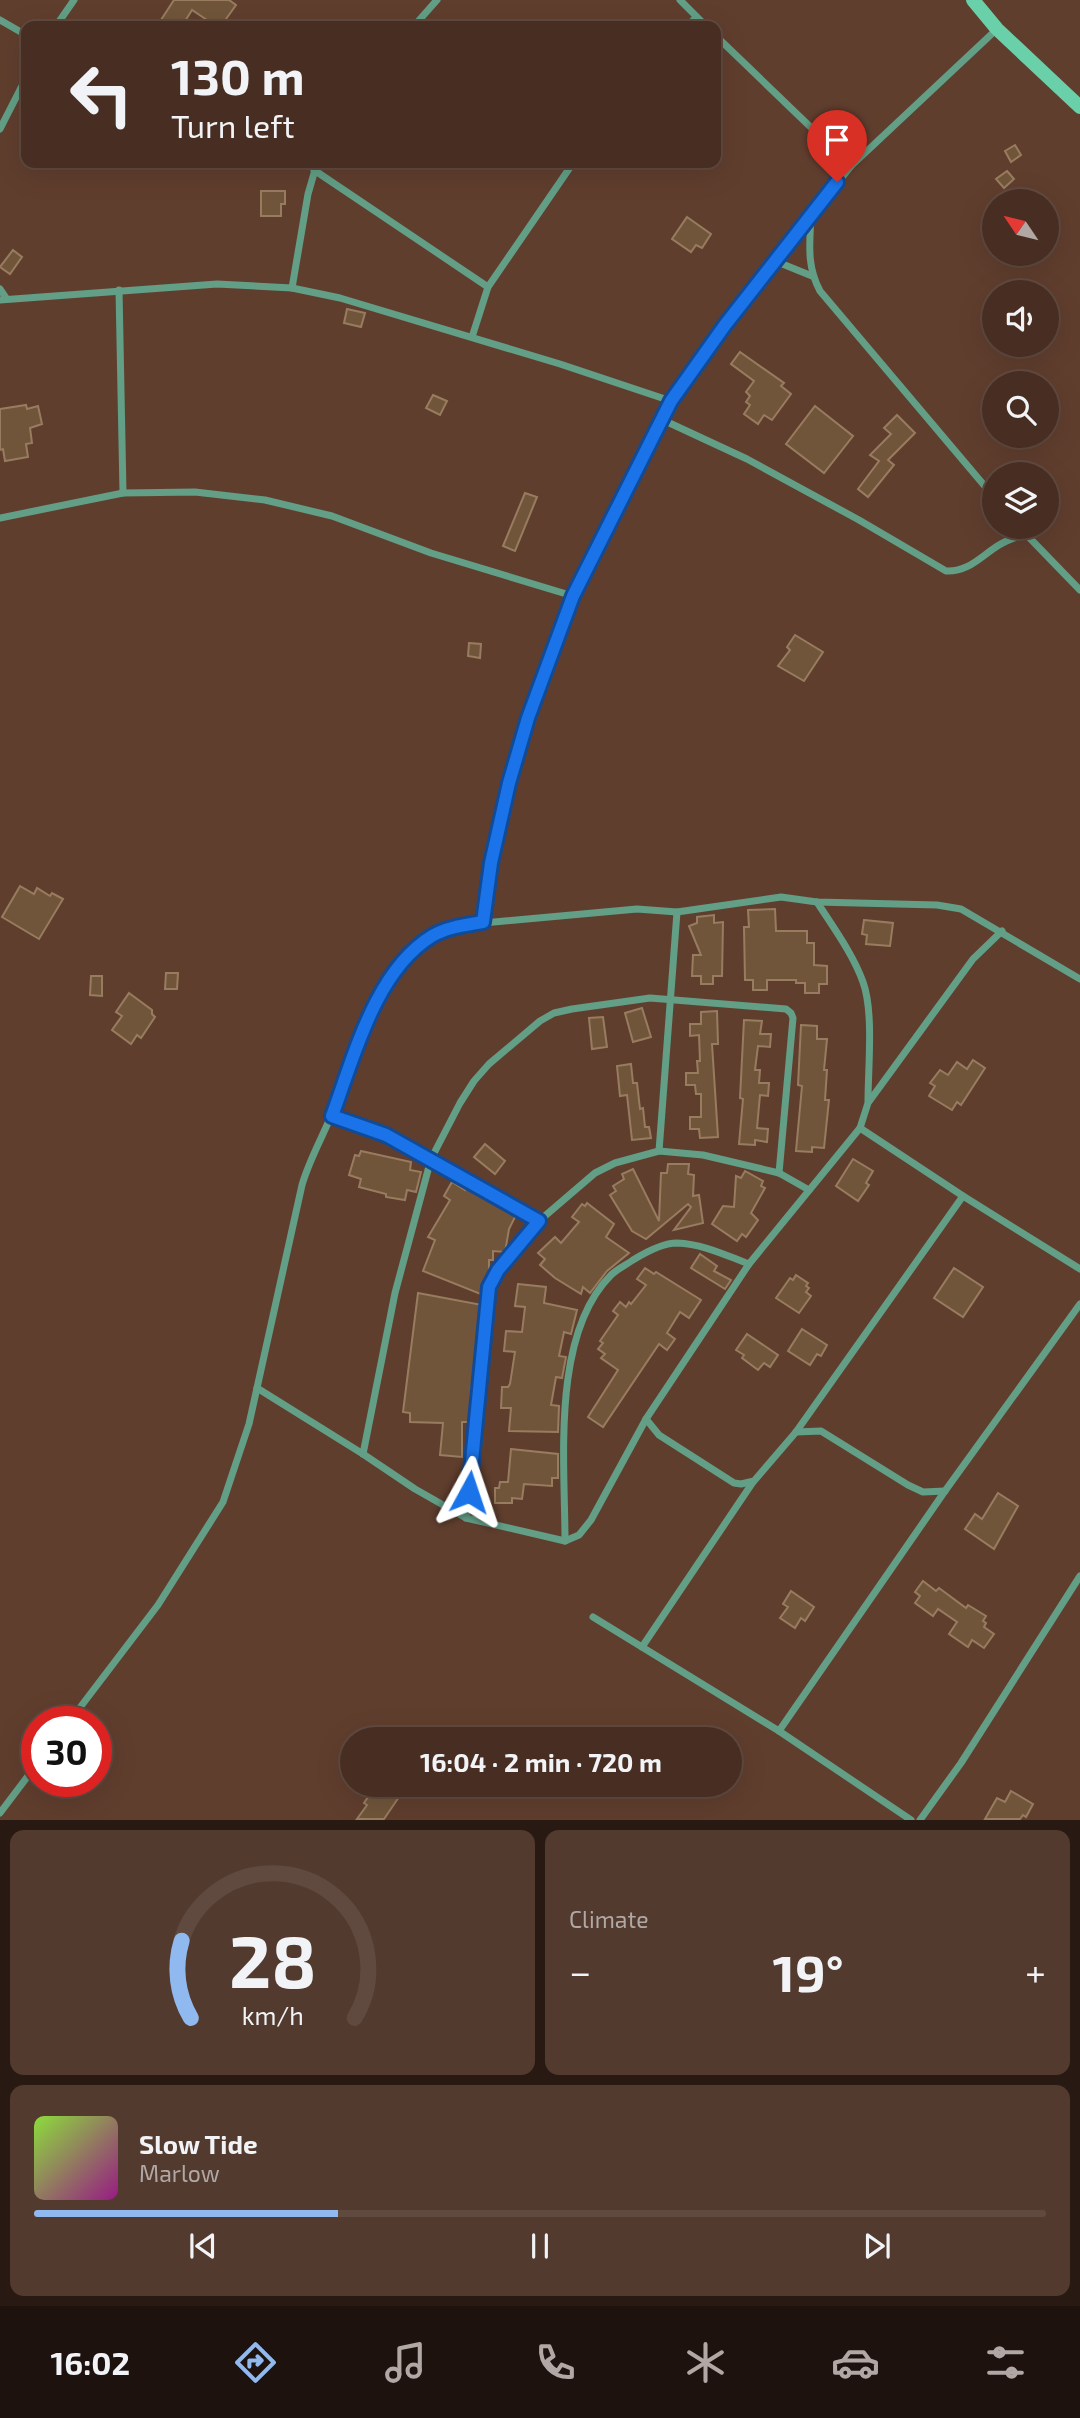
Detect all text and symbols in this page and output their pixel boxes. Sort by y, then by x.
text: 130 m [171,46,305,105]
icon: left [56,49,147,140]
text: Turn left [171,106,295,144]
pin [807,110,867,182]
icon: arrive [818,121,856,159]
north arrow [982,189,1059,266]
map controls [982,189,1059,539]
button: sound [982,280,1059,357]
button: search [982,371,1059,448]
button: layers [982,462,1059,539]
position arrow [432,1455,506,1529]
speed limit sign: 30 [21,1706,112,1797]
text: 16:04 · 2 min · 720 m [420,1746,662,1777]
text: Climate [569,1905,649,1933]
text: 28 [229,1916,316,2004]
text: 19° [773,1940,844,2002]
text: − [569,1948,591,1994]
text: + [1025,1948,1046,1994]
text: km/h [241,2000,304,2030]
text: Slow Tide [139,2128,258,2159]
text: Marlow [139,2159,220,2187]
icon: previous [184,2227,222,2265]
icon: pause [521,2227,559,2265]
icon: next [858,2227,896,2265]
icon: directions [231,2338,280,2387]
icon: music [381,2338,430,2387]
icon: phone [531,2338,580,2387]
icon: climate [681,2338,730,2387]
icon: car [831,2338,880,2387]
icon: filters [981,2338,1030,2387]
text: 16:02 [50,2343,130,2381]

